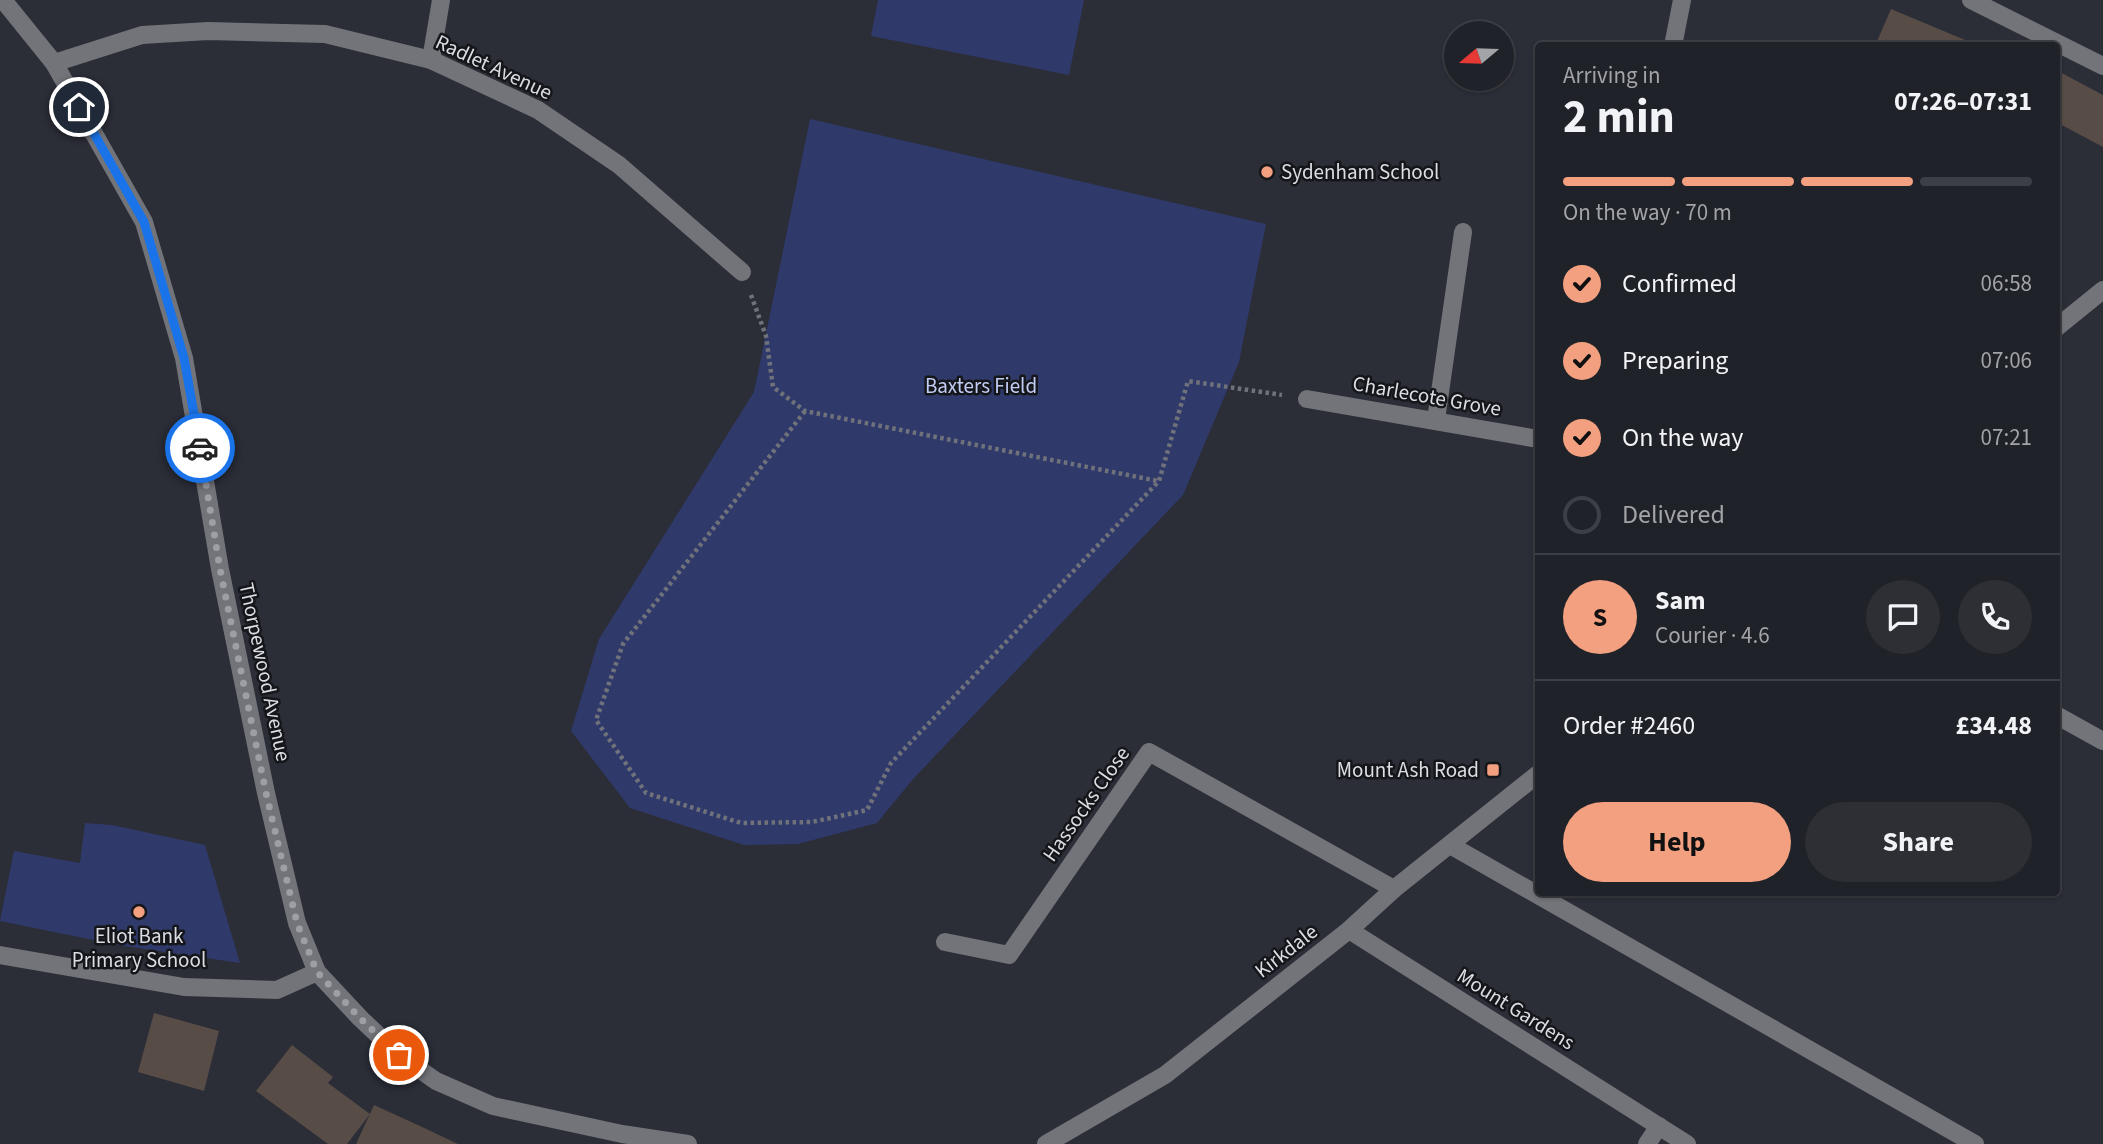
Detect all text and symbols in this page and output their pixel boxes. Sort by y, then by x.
north arrow [1444,21,1514,91]
map controls [1444,21,1514,91]
street label: Radlet Avenue [431,27,557,107]
text: Arriving in [1563,59,1661,92]
pin [49,77,109,137]
text: 07:26–07:31 [1894,83,2032,120]
text: 2 min [1563,85,1675,150]
icon: home [60,88,98,126]
place label: Sydenham School [1281,157,1439,187]
marker: Sydenham School [1259,164,1275,180]
text: On the way · 70 m [1563,196,1732,229]
icon: check [1563,265,1601,303]
text: Confirmed [1622,265,1737,302]
text: 06:58 [1981,267,2032,300]
icon: check [1563,342,1601,380]
text: Preparing [1622,342,1728,379]
text: 07:06 [1981,344,2032,377]
street label: Charlecote Grove [1350,368,1504,424]
park label: Baxters Field [925,371,1037,401]
courier [165,413,235,483]
icon: check [1563,419,1601,457]
text: On the way [1622,419,1743,456]
text: 07:21 [1981,421,2032,454]
icon: car [181,429,219,467]
text: Delivered [1622,496,1725,533]
street label: Thorpewood Avenue [231,580,299,764]
button: chat [1866,580,1940,654]
button: phone [1958,580,2032,654]
text: Sam [1655,582,1705,619]
text: S [1593,599,1607,636]
text: Courier · 4.6 [1655,619,1770,652]
text: Order #2460 [1563,707,1695,744]
text: £34.48 [1956,707,2032,744]
street label: Hassocks Close [1035,740,1137,868]
place label: Mount Ash Road [1337,755,1479,785]
marker: Mount Ash Road [1485,762,1501,778]
button: Help [1563,802,1791,882]
button: Share [1805,802,2032,882]
marker: Eliot Bank Primary School [131,904,147,920]
street label: Kirkdale [1248,917,1324,985]
place label: Eliot Bank Primary School [72,921,206,975]
street label: Mount Gardens [1451,961,1581,1057]
pin [369,1025,429,1085]
icon: bag [380,1036,418,1074]

